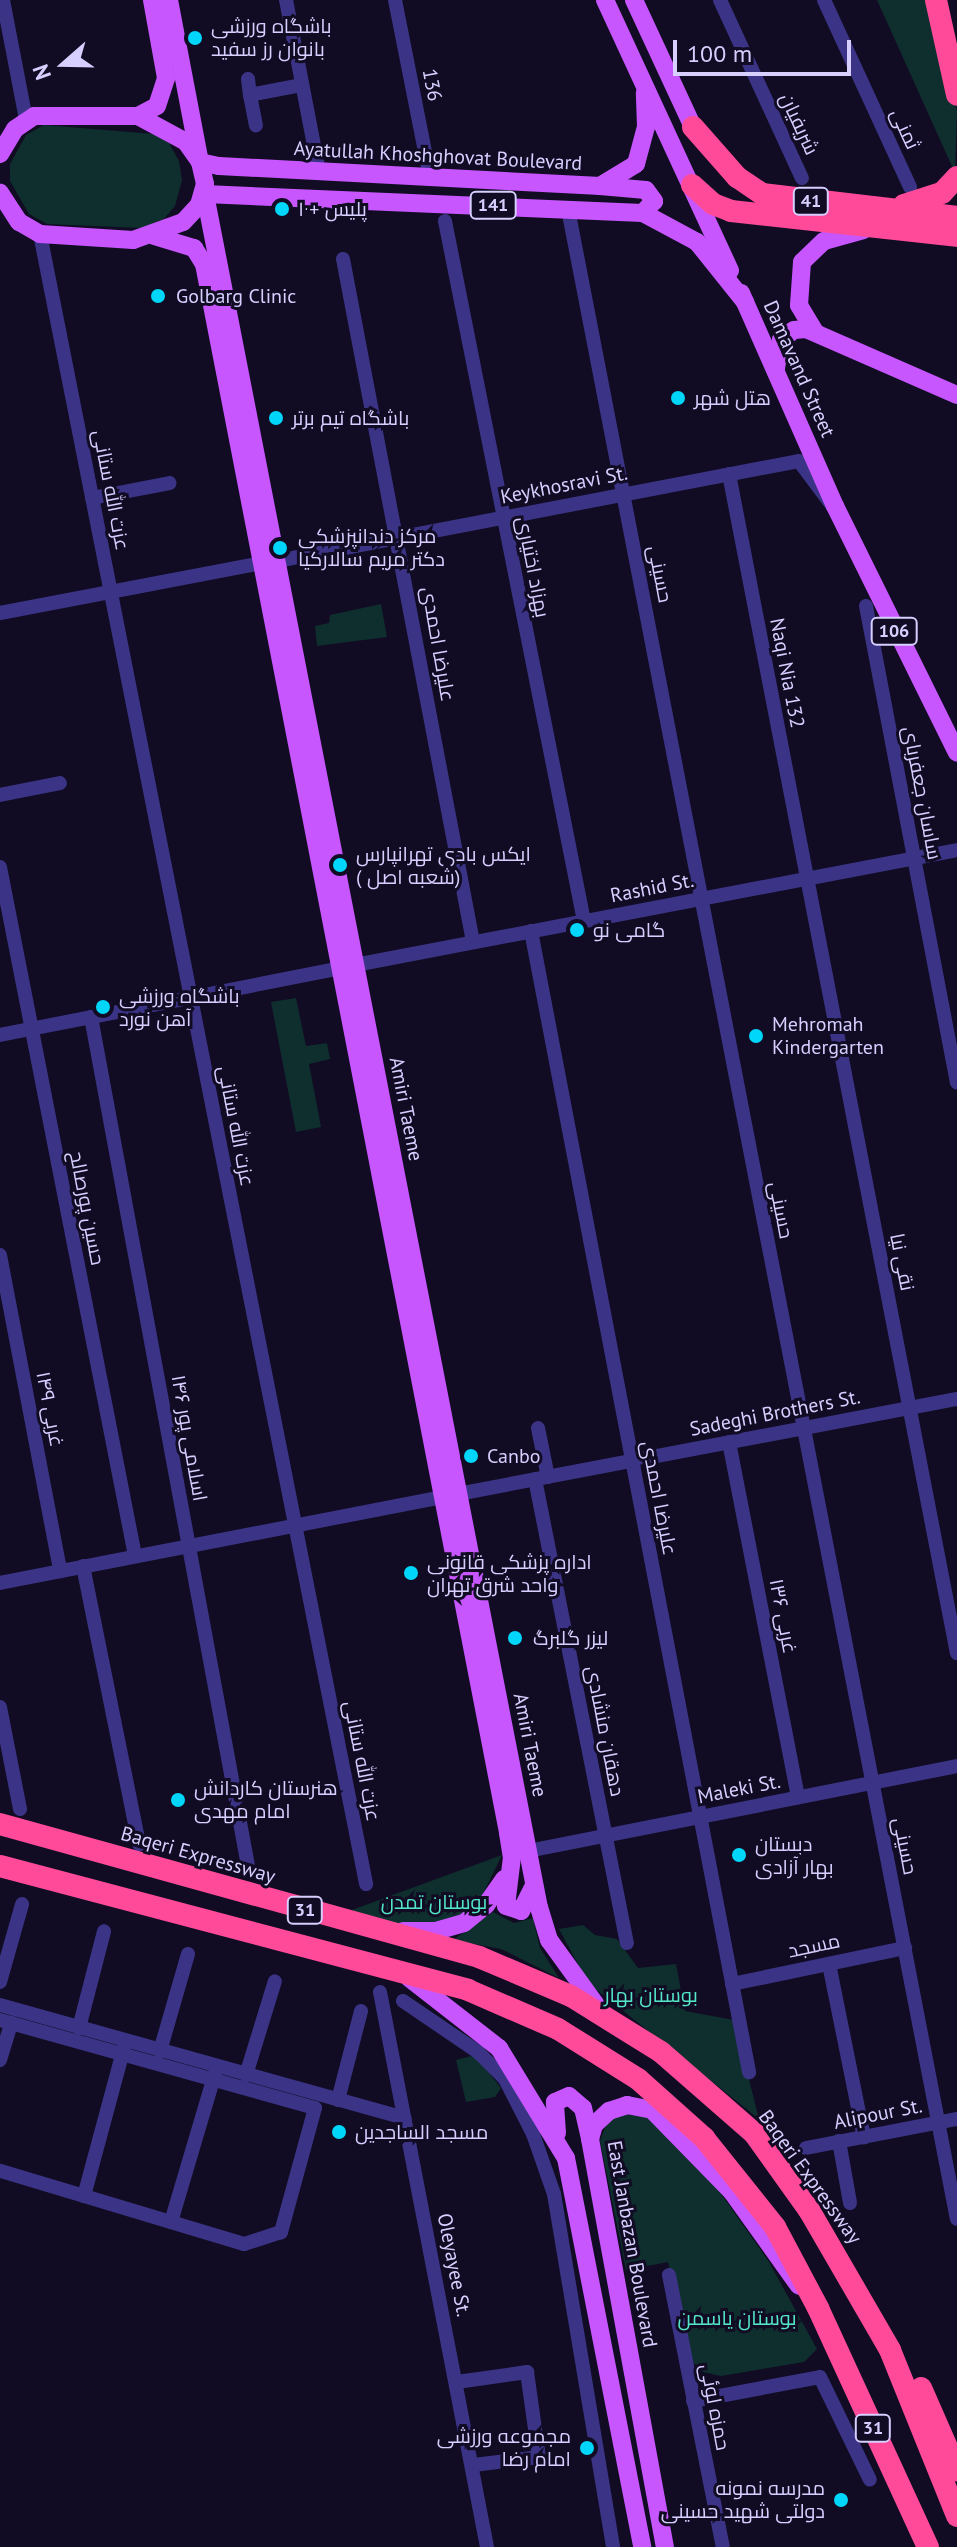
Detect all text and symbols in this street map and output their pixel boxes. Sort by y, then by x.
place label: باشگاه ورزشی بانوان رز سفید [211,14,331,61]
north arrow [24,24,104,104]
scale bar [677,24,855,74]
marker: باشگاه ورزشی بانوان رز سفید [186,29,204,47]
text: 100 m [687,38,752,69]
text: N [26,61,57,84]
street label: 136 [417,67,447,103]
street label: شریفیان [774,89,824,159]
street label: ثمنی [885,105,925,153]
street label: Ayatullah Khoshghovat Boulevard [293,136,583,176]
road number: 41 [791,187,831,215]
road number: 141 [469,191,517,219]
place label: پلیس +١٠ [298,197,367,221]
marker: پلیس +١٠ [273,200,291,218]
place label: Golbarg Clinic [176,284,296,308]
marker: Golbarg Clinic [147,285,169,307]
street label: Damavand Street [758,297,840,441]
place label: هتل شهر [694,386,771,410]
marker: هتل شهر [669,389,687,407]
place label: باشگاه تیم برتر [292,406,409,430]
marker: باشگاه تیم برتر [267,409,285,427]
street label: عزت الله ستانی [88,428,134,552]
street label: Keykhosravi St. [498,461,630,509]
street label: بهزاد اختیاری [511,515,555,619]
place label: مرکز دندانپزشکی دکتر مریم سالارکیا [298,524,445,571]
marker: مرکز دندانپزشکی دکتر مریم سالارکیا [269,537,291,559]
street label: حسینی [643,543,677,605]
street label: علیرضا احمدی [416,585,460,703]
street label: Naqi Nia 132 [765,616,809,730]
road number: 106 [870,617,918,645]
street label: ساسان جعفربای [897,724,947,862]
place label: ایکس بادی تهرانپارس ( شعبه اصل) [356,842,531,889]
marker: ایکس بادی تهرانپارس ( شعبه اصل) [331,856,349,874]
street label: Rashid St. [608,868,696,908]
place label: گامی نو [593,918,665,942]
marker: گامی نو [568,921,586,939]
place label: باشگاه ورزشی آهن نورد [119,984,239,1031]
marker: باشگاه ورزشی آهن نورد [94,998,112,1016]
place label: Mehromah Kindergarten [772,1012,884,1059]
marker: Mehromah Kindergarten [747,1027,765,1045]
street label: Amiri Taeme [384,1055,428,1163]
street label: عزت الله ستانی [213,1064,259,1188]
street label: حسین پورصالح [64,1149,110,1267]
street label: حسینی [764,1179,798,1241]
street label: نقی نیا [885,1231,919,1293]
street label: ۱۴۹ غربی [31,1369,69,1449]
street label: ۱۴۶ اسلامی پور [166,1373,212,1503]
street label: Sadeghi Brothers St. [688,1385,862,1441]
street label: علیرضا احمدی [636,1439,682,1557]
place label: Canbo [487,1444,540,1468]
marker: Canbo [462,1447,480,1465]
place label: اداره پزشكی قانونی واحد شرق تهران [427,1550,592,1597]
marker: اداره پزشكی قانونی واحد شرق تهران [402,1564,420,1582]
street label: ۱۳۶ غربی [764,1577,802,1655]
place label: لیزر گلبرگ [533,1626,608,1650]
marker: لیزر گلبرگ [504,1627,526,1649]
street label: دهقان منشادی [581,1664,629,1798]
street label: Amiri Taeme [508,1691,552,1799]
street label: عزت الله ستانی [339,1699,385,1823]
street label: Maleki St. [695,1769,783,1809]
place label: هنرستان کاردانش امام مهدی [194,1776,338,1823]
marker: هنرستان کاردانش امام مهدی [169,1791,187,1809]
street label: حسینی [888,1815,922,1877]
street label: Baqeri Expressway [118,1821,278,1889]
place label: دبستان بهار آزادی [755,1832,834,1879]
marker: دبستان بهار آزادی [730,1846,748,1864]
park label: بوستان تمدن [381,1890,487,1914]
road number: 31 [285,1896,325,1924]
street label: مسجد [786,1929,842,1963]
park label: بوستان بهار [604,1983,698,2007]
street label: Alipour St. [832,2094,924,2134]
street label: Baqeri Expressway [753,2105,867,2249]
place label: مسجد الساجدین [355,2120,488,2144]
marker: مسجد الساجدین [330,2123,348,2141]
street label: East Janbazan Boulevard [602,2139,662,2349]
street label: Oleyayee St. [432,2211,476,2319]
park label: بوستان یاسمن [677,2306,797,2330]
street label: حمزه لوئی [695,2362,735,2452]
road number: 31 [853,2414,893,2442]
place label: مجموعه ورزشی امام رضا [437,2424,571,2471]
marker: مجموعه ورزشی امام رضا [578,2439,596,2457]
place label: مدرسه نمونه دولتی شهید حسینی [661,2476,825,2523]
marker: مدرسه نمونه دولتی شهید حسینی [832,2491,850,2509]

